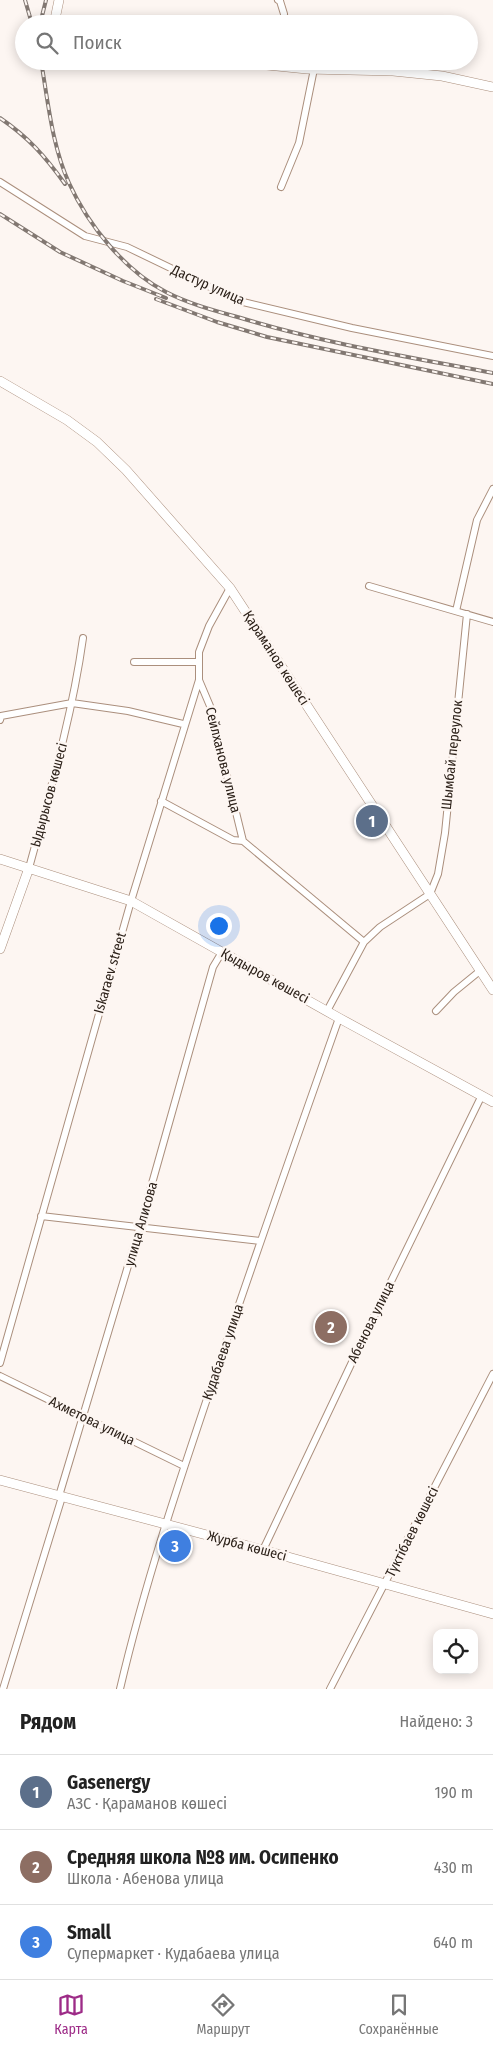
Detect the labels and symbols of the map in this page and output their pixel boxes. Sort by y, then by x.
street label: Дастур улица [168,261,247,309]
street label: Қараманов көшесі [239,608,313,708]
street label: Шымбай переулок [438,699,466,811]
street label: Сейлханова улица [202,705,244,815]
street label: Ыдырысов көшесі [27,741,71,849]
pin: 1 [356,802,388,840]
your location [206,913,232,939]
street label: Iskaraev street [90,930,130,1016]
street label: Қыдыров көшесі [218,945,312,1007]
street label: улица Алисова [121,1180,161,1268]
street label: Абенова улица [344,1278,398,1365]
street label: Кудабаева улица [199,1302,247,1402]
pin: 2 [315,1308,347,1346]
street label: Ахметова улица [46,1393,138,1449]
street label: Түктібаев көшесі [382,1484,442,1580]
pin: 3 [159,1527,191,1565]
street label: Журба көшесі [205,1527,289,1565]

